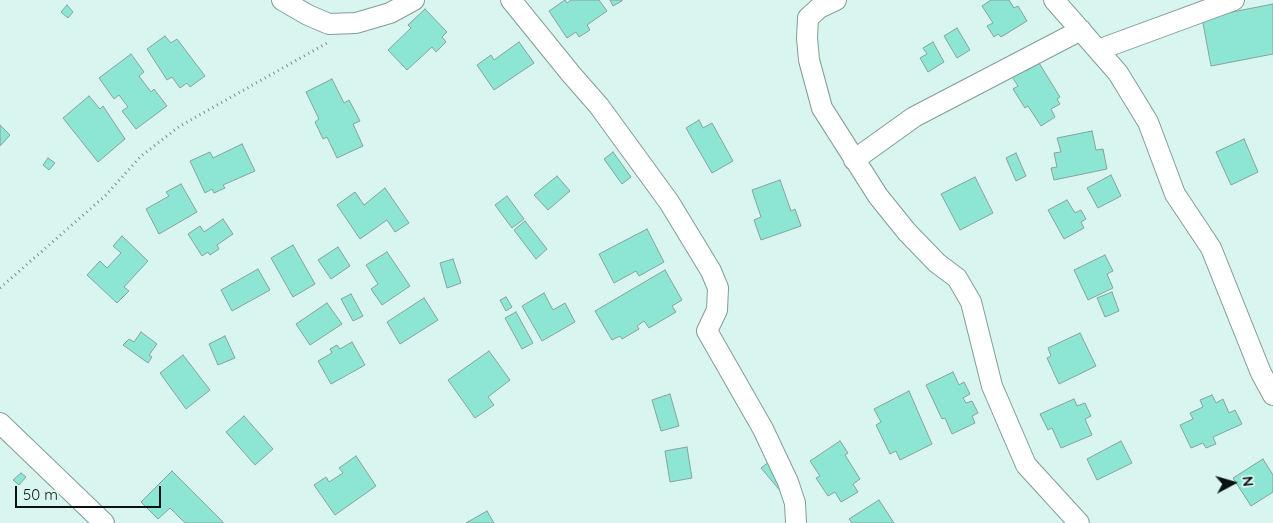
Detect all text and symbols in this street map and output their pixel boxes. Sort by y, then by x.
north arrow [1208,458,1258,508]
text: N [1238,475,1257,487]
scale bar [18,476,164,508]
text: 50 m [23,485,58,504]

